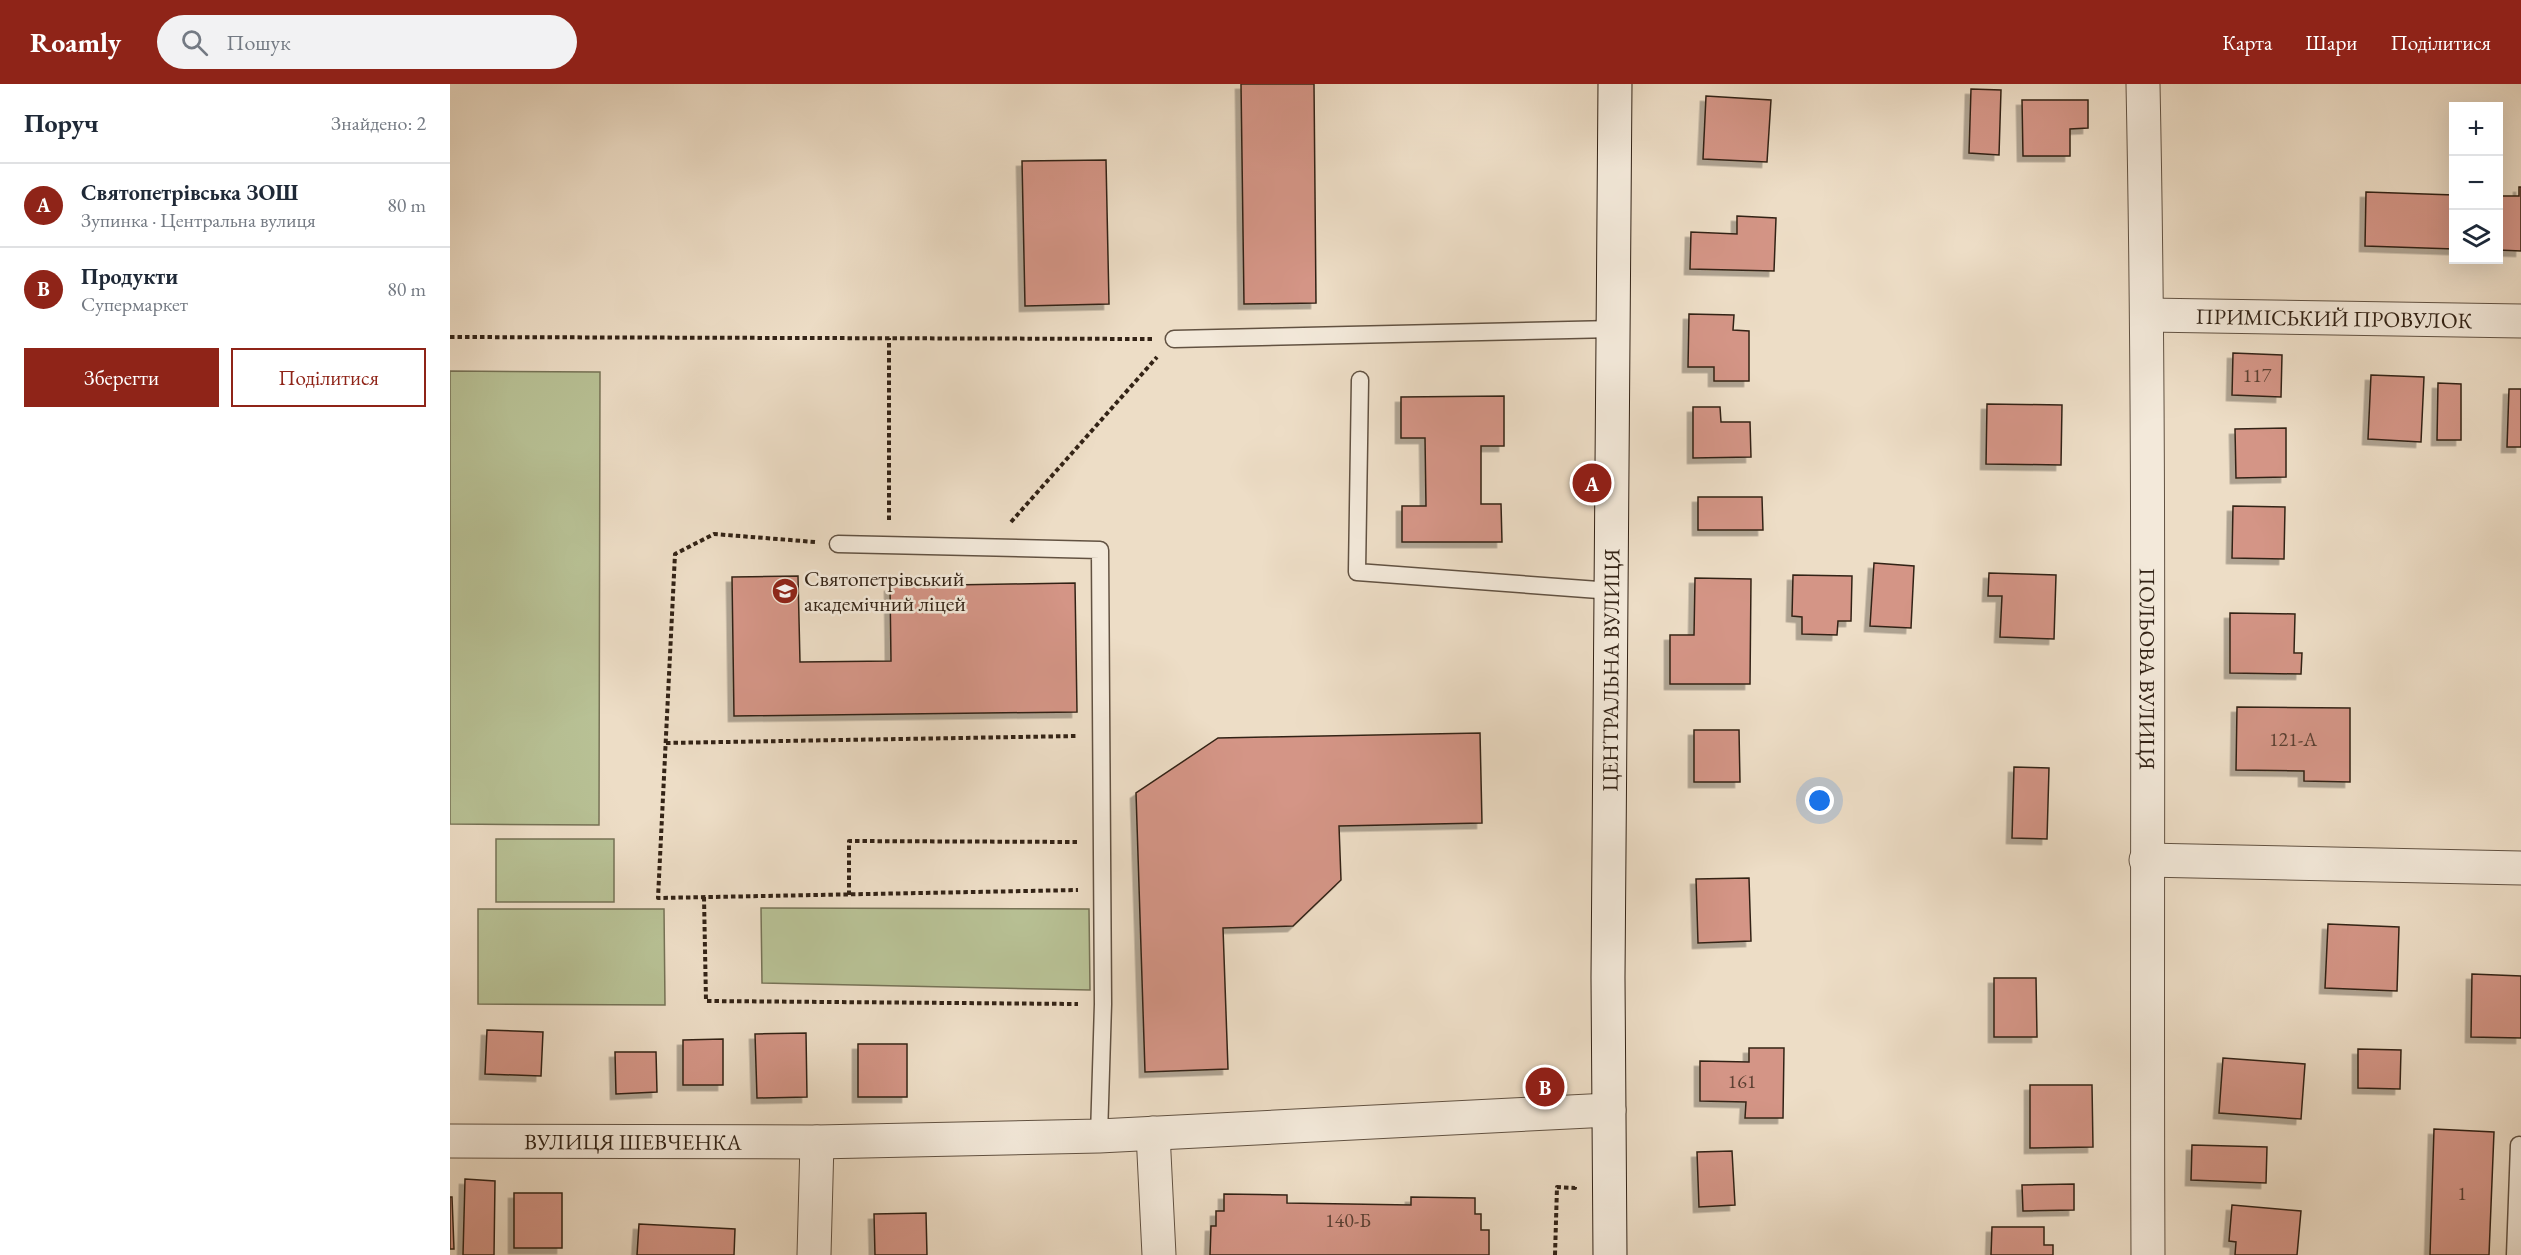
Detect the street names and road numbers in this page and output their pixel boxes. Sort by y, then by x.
street label: ПРИМІСЬКИЙ ПРОВУЛОК [2195,301,2473,335]
street label: ЦЕНТРАЛЬНА ВУЛИЦЯ [1595,548,1626,792]
street label: ПОЛЬОВА ВУЛИЦЯ [2133,568,2162,770]
street label: ВУЛИЦЯ ШЕВЧЕНКА [524,1127,743,1156]

